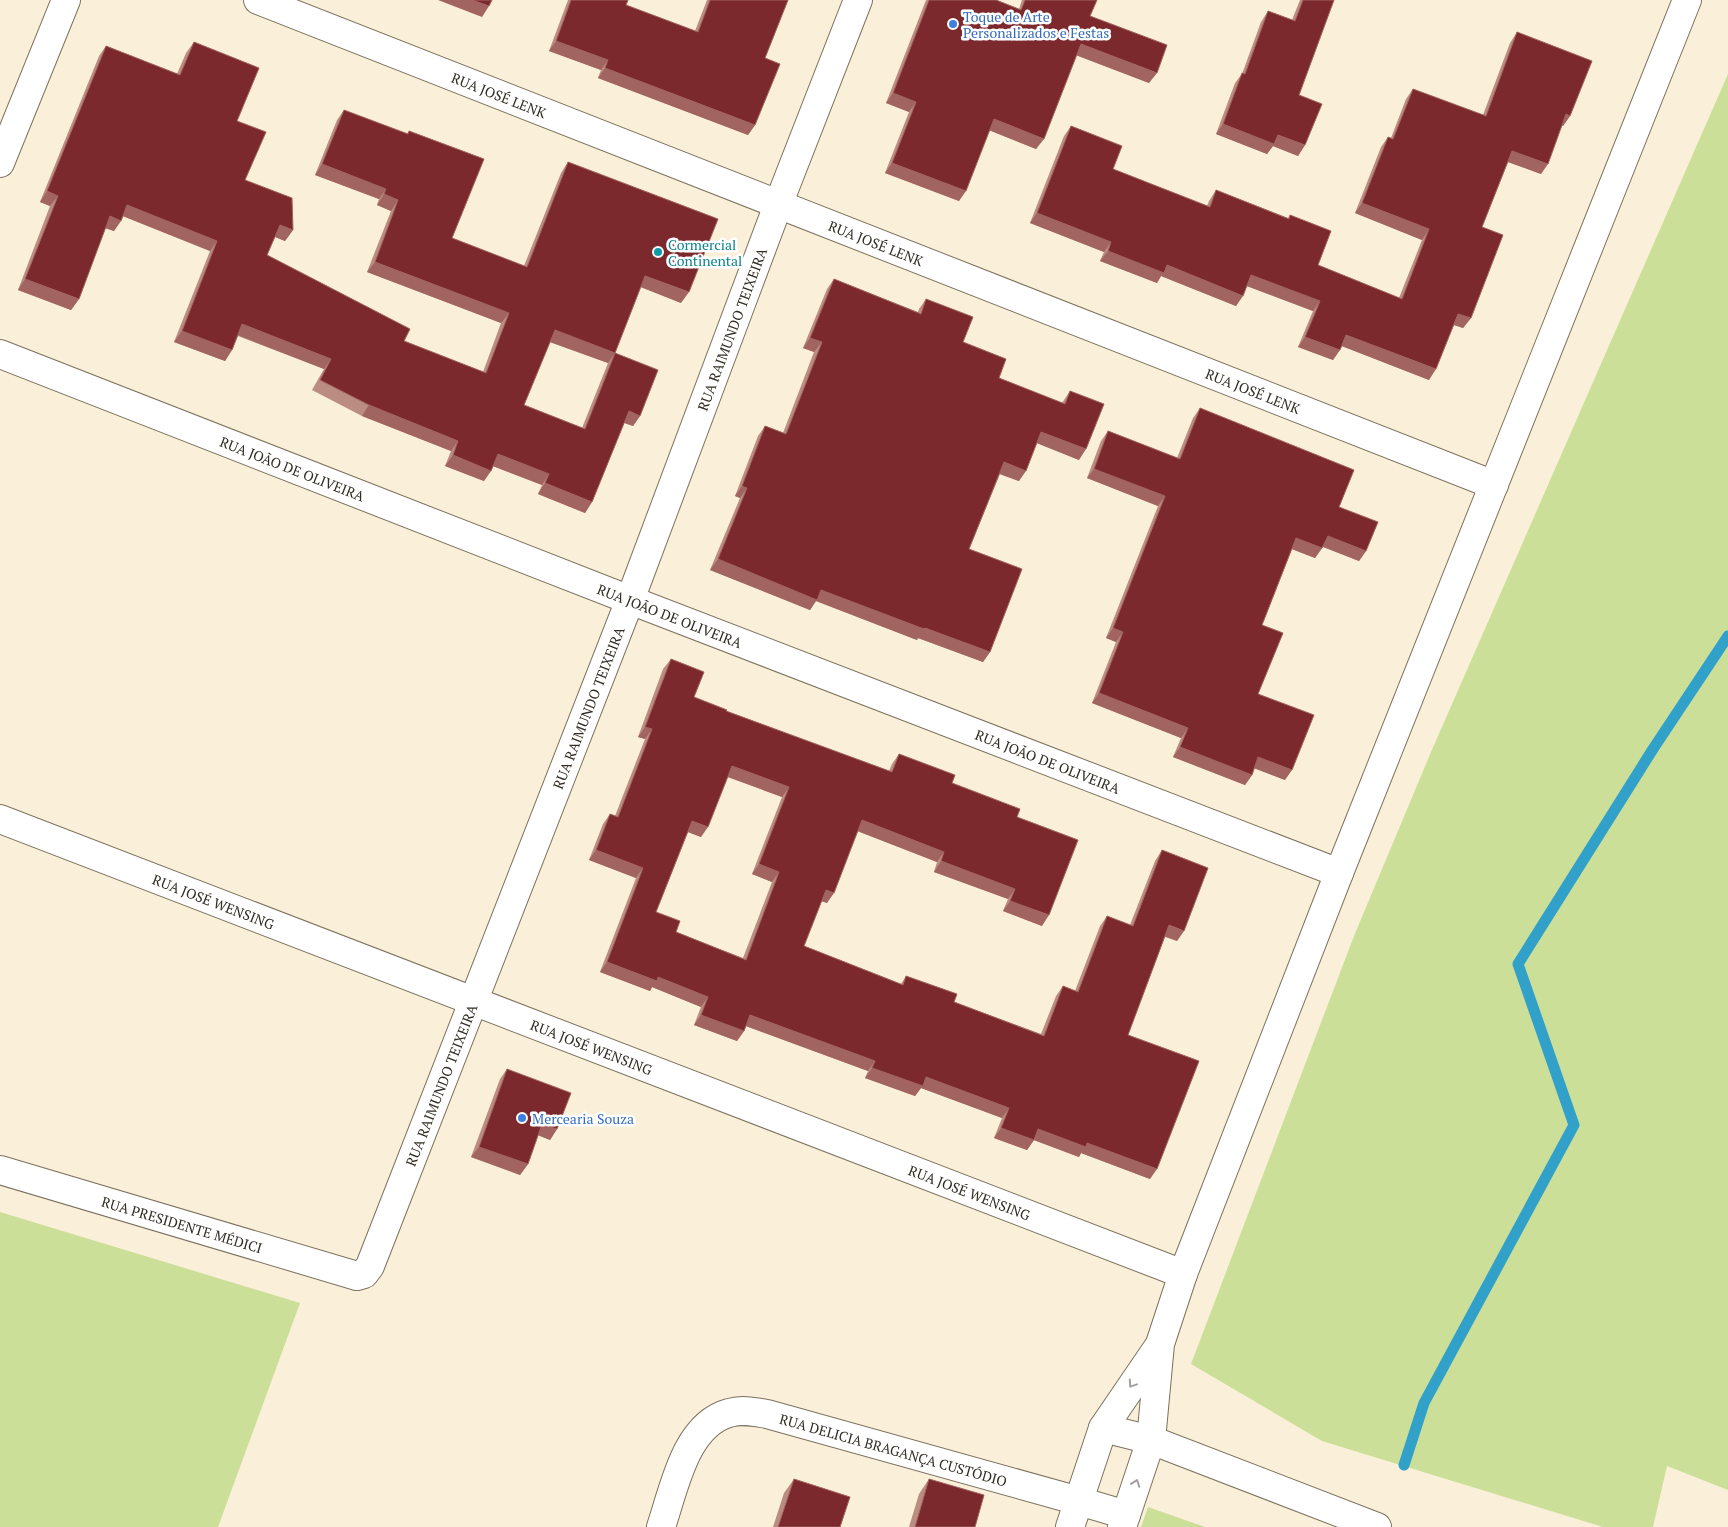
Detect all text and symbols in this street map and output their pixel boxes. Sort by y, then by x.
place label: Toque de Arte Personalizados e Festas [963,7,1109,42]
marker: Toque de Arte Personalizados e Festas [947,18,959,30]
street label: RUA JOSÉ LENK [449,67,550,122]
street label: RUA JOSÉ LENK [826,215,927,270]
place label: Cormercial Continental [668,235,742,270]
street label: RUA RAIMUNDO TEIXEIRA [692,244,771,413]
marker: Cormercial Continental [652,246,664,258]
street label: RUA JOSÉ LENK [1203,363,1304,418]
street label: RUA JOÃO DE OLIVEIRA [217,431,368,505]
street label: RUA JOÃO DE OLIVEIRA [595,579,745,652]
street label: RUA RAIMUNDO TEIXEIRA [548,623,628,792]
street label: RUA JOÃO DE OLIVEIRA [973,724,1123,797]
street label: RUA JOSÉ WENSING [150,869,278,933]
street label: RUA RAIMUNDO TEIXEIRA [400,1001,481,1169]
street label: RUA JOSÉ WENSING [528,1015,656,1079]
place label: Mercearia Souza [532,1109,634,1128]
marker: Mercearia Souza [516,1112,528,1124]
street label: RUA JOSÉ WENSING [906,1160,1034,1224]
street label: RUA PRESIDENTE MÉDICI [100,1191,265,1257]
one-way arrow [1129,1379,1138,1388]
street label: RUA DELICIA BRAGANÇA CUSTÓDIO [777,1408,1009,1490]
one-way arrow [1131,1480,1141,1488]

